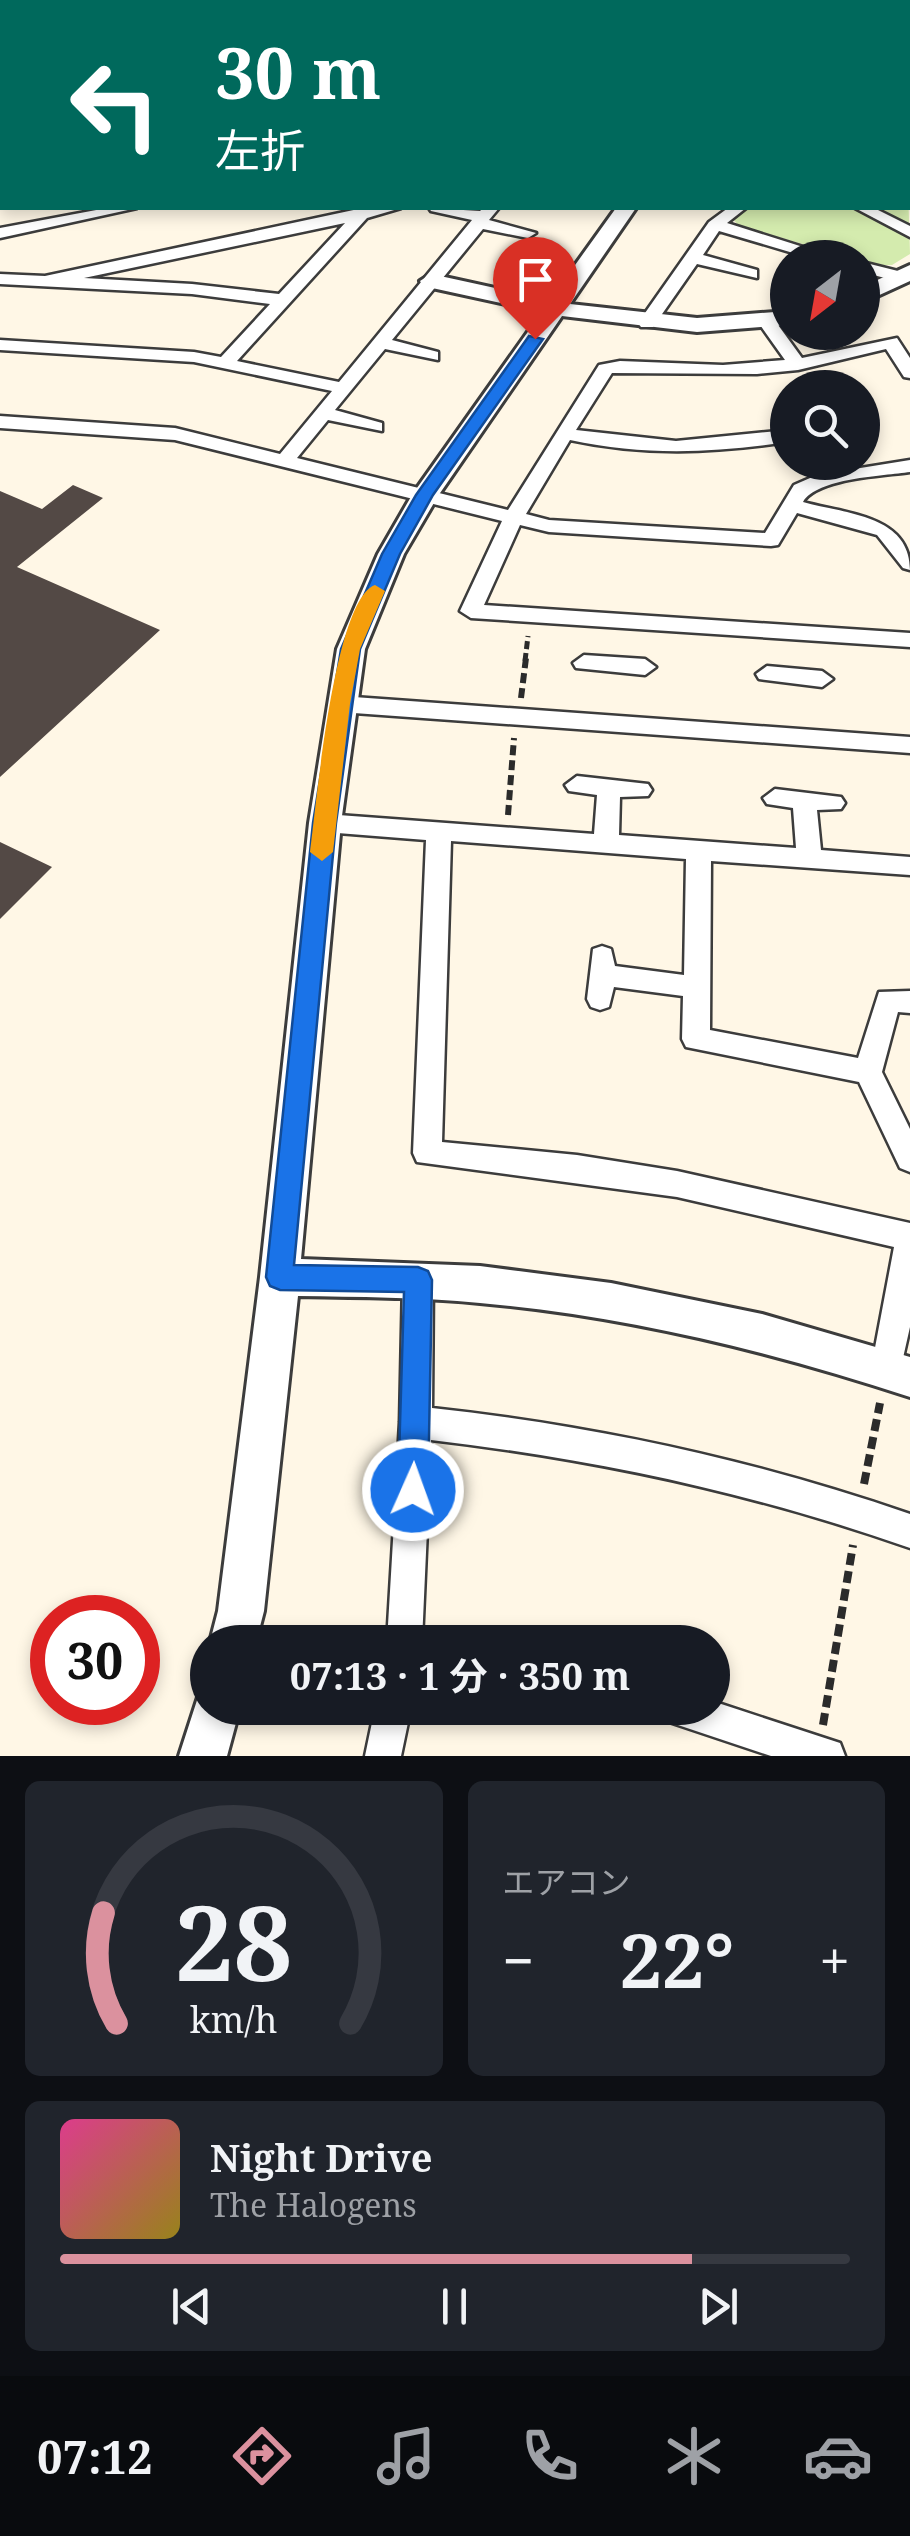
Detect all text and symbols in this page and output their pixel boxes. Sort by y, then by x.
text: 30 m [215,24,381,120]
icon: left [50,40,180,170]
text: 左折 [215,119,305,180]
pin [493,237,578,340]
north arrow [770,240,880,350]
map controls [770,240,880,480]
icon: arrive [508,252,563,307]
button: search [770,370,880,480]
position arrow [361,1438,465,1542]
speed limit sign: 30 [30,1595,160,1725]
text: 07:13 · 1 分 · 350 m [290,1649,630,1701]
text: エアコン [503,1860,631,1903]
text: 28 [175,1870,293,2011]
text: 22° [619,1908,734,2010]
text: − [503,1922,534,1997]
text: + [819,1922,850,1997]
text: km/h [190,1995,278,2043]
text: Night Drive [210,2131,432,2183]
text: The Halogens [210,2183,417,2226]
icon: previous [164,2279,219,2334]
icon: pause [427,2279,482,2334]
icon: next [691,2279,746,2334]
icon: directions [227,2421,297,2491]
icon: music [371,2421,441,2491]
icon: phone [515,2421,585,2491]
icon: climate [659,2421,729,2491]
icon: car [803,2421,873,2491]
text: 07:12 [37,2426,152,2487]

